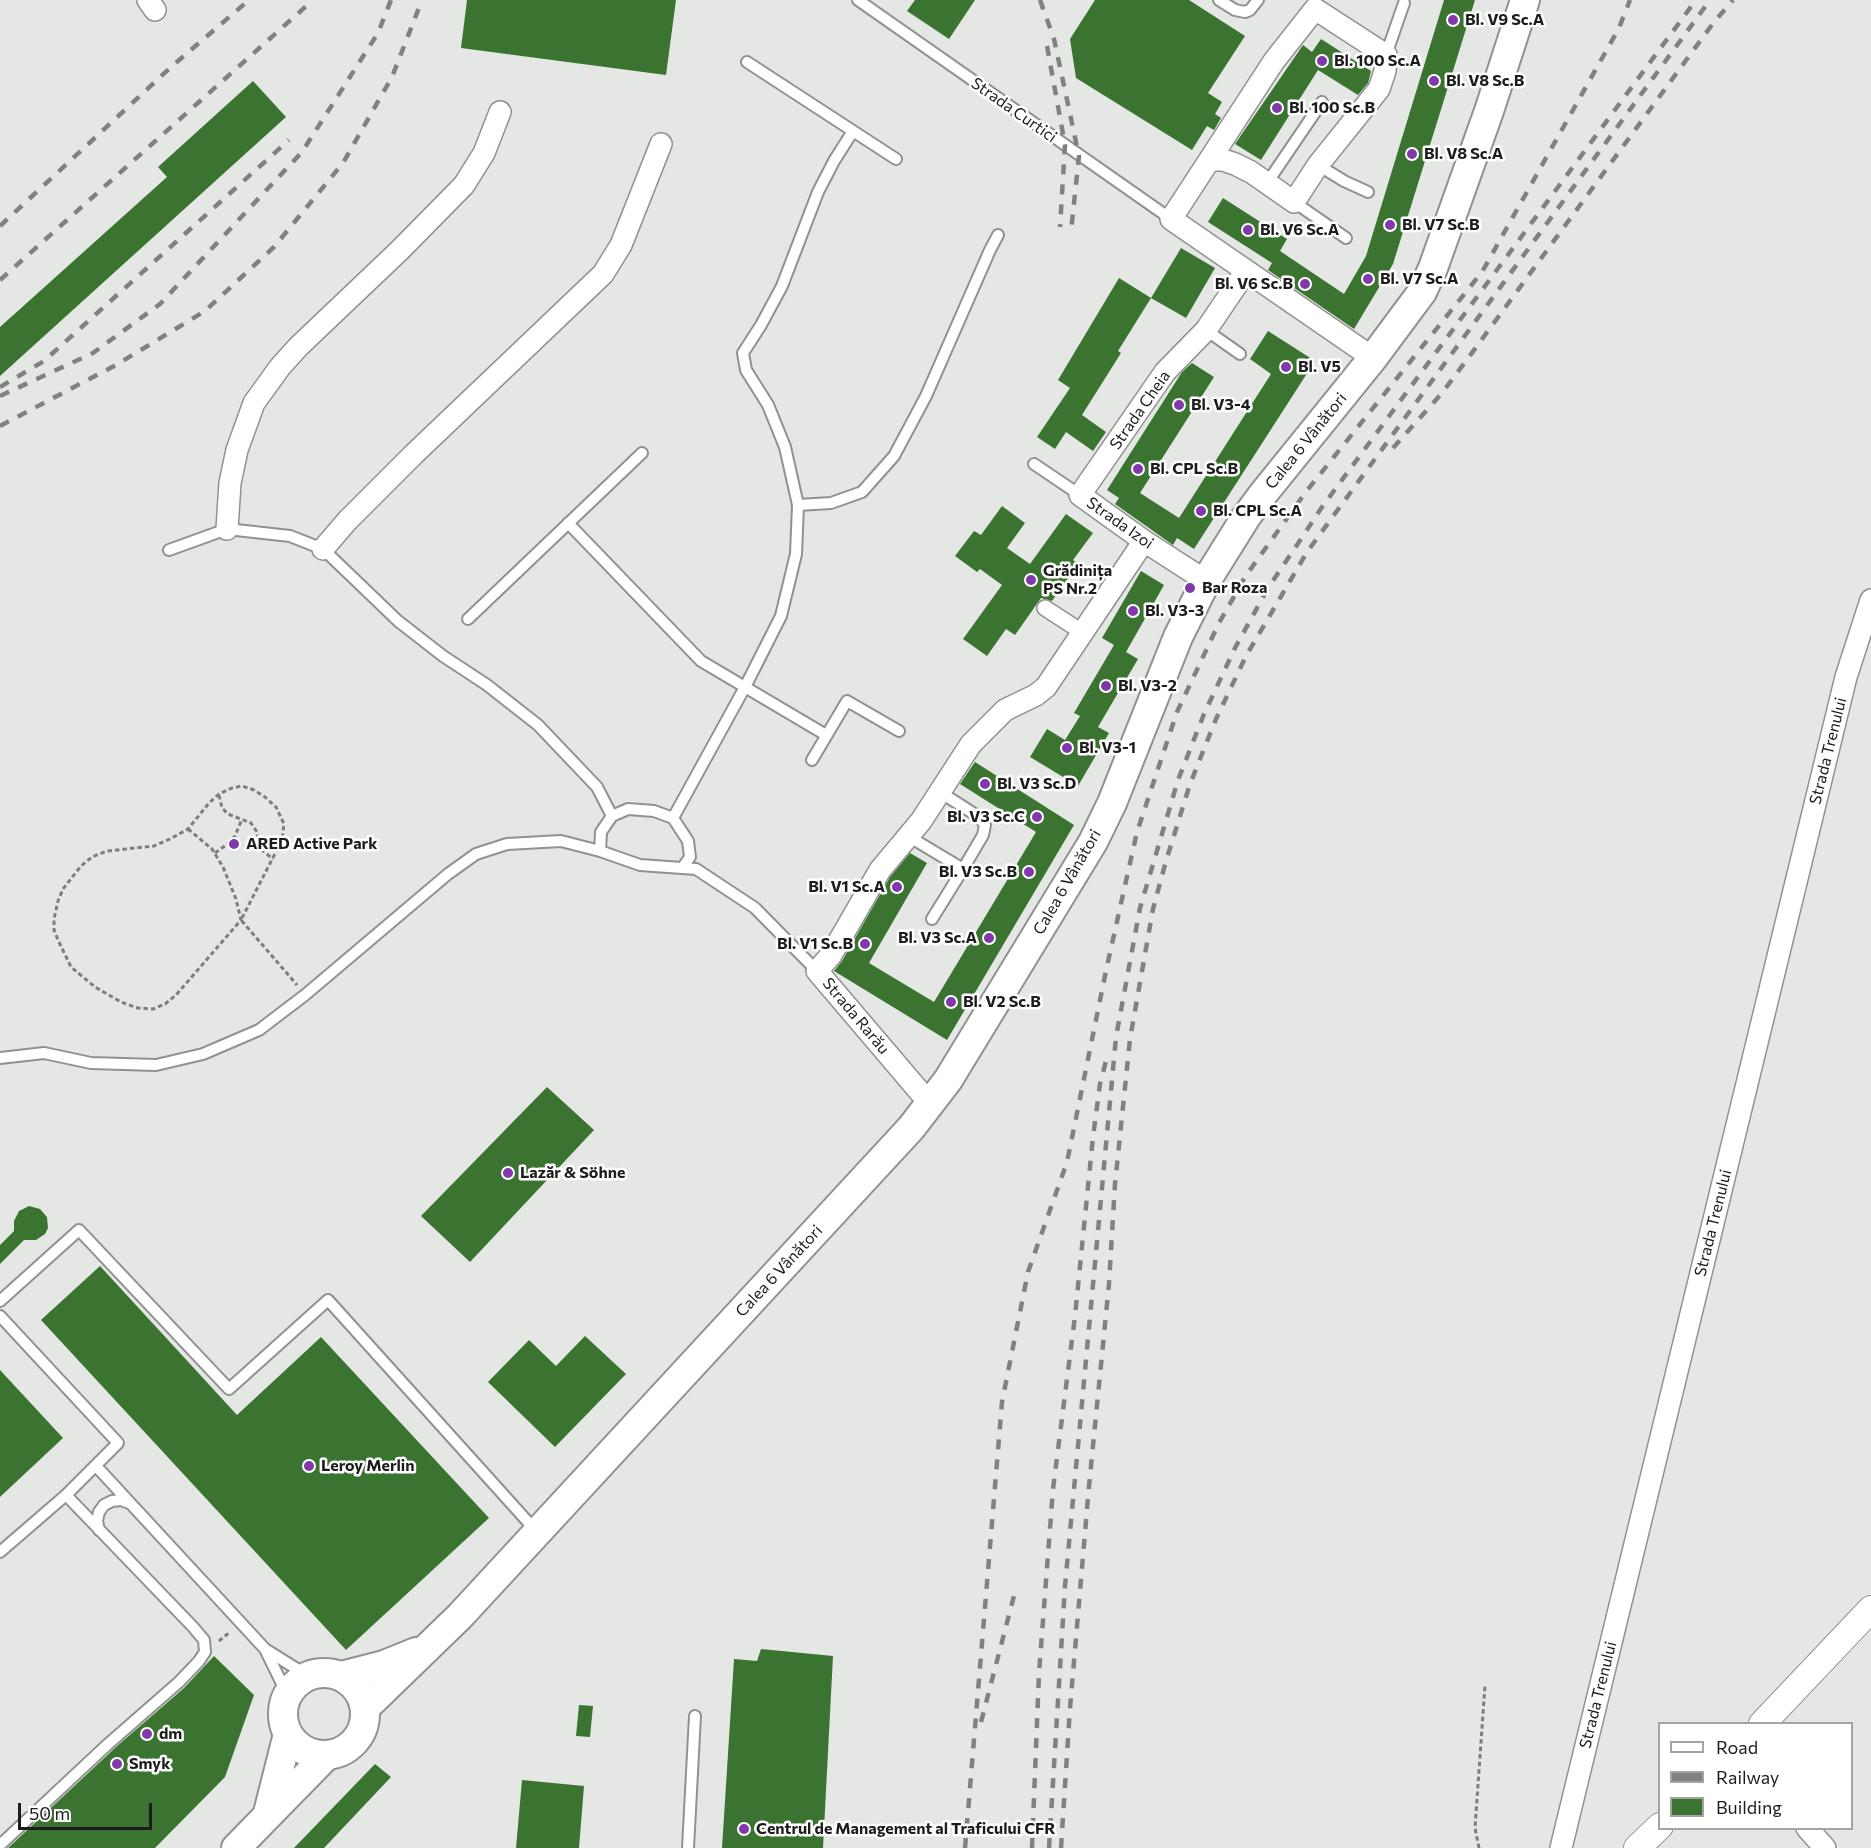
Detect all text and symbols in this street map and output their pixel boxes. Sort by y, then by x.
place label: Bl. V9 Sc.A [1465,10,1544,30]
marker: Bl. V9 Sc.A [1446,13,1460,27]
place label: Bl. 100 Sc.A [1334,51,1421,71]
marker: Bl. 100 Sc.A [1315,54,1329,68]
place label: Bl. V8 Sc.B [1446,71,1524,91]
street label: Strada Curtici [968,73,1060,147]
marker: Bl. V8 Sc.B [1427,74,1441,88]
place label: Bl. 100 Sc.B [1289,98,1375,118]
marker: Bl. 100 Sc.B [1270,101,1284,115]
place label: Bl. V8 Sc.A [1424,144,1503,164]
marker: Bl. V8 Sc.A [1405,147,1419,161]
place label: Bl. V7 Sc.B [1402,215,1480,235]
marker: Bl. V7 Sc.B [1383,218,1397,232]
place label: Bl. V6 Sc.A [1260,220,1339,240]
marker: Bl. V6 Sc.A [1241,223,1255,237]
place label: Bl. V7 Sc.A [1380,269,1459,289]
marker: Bl. V7 Sc.A [1361,272,1375,286]
place label: Bl. V6 Sc.B [1215,274,1293,294]
marker: Bl. V6 Sc.B [1298,277,1312,291]
place label: Bl. V5 [1298,357,1341,377]
marker: Bl. V5 [1279,360,1293,374]
street label: Strada Cheia [1106,367,1174,453]
street label: Calea 6 Vânători [1261,389,1351,493]
place label: Bl. V3-4 [1191,395,1251,415]
marker: Bl. V3-4 [1172,398,1186,412]
place label: Bl. CPL Sc.B [1150,459,1238,479]
marker: Bl. CPL Sc.B [1131,462,1145,476]
street label: Strada Izoi [1083,493,1157,553]
place label: Bl. CPL Sc.A [1213,501,1302,521]
marker: Bl. CPL Sc.A [1194,504,1208,518]
place label: Grădinița PS Nr.2 [1043,561,1112,599]
marker: Grădinița PS Nr.2 [1024,573,1038,587]
place label: Bar Roza [1202,578,1267,598]
marker: Bar Roza [1183,581,1197,595]
place label: Bl. V3-3 [1145,601,1204,621]
marker: Bl. V3-3 [1126,604,1140,618]
place label: Bl. V3-2 [1118,676,1177,696]
marker: Bl. V3-2 [1099,679,1113,693]
street label: Strada Trenului [1805,695,1851,807]
place label: Bl. V3-1 [1079,738,1136,758]
marker: Bl. V3-1 [1060,741,1074,755]
place label: Bl. V3 Sc.D [997,774,1076,794]
marker: Bl. V3 Sc.D [978,777,992,791]
place label: Bl. V3 Sc.C [947,807,1025,827]
marker: Bl. V3 Sc.C [1030,810,1044,824]
street label: Calea 6 Vânători [1029,826,1105,938]
place label: ARED Active Park [246,834,377,854]
marker: ARED Active Park [227,837,241,851]
place label: Bl. V3 Sc.B [939,862,1017,882]
marker: Bl. V3 Sc.B [1022,865,1036,879]
place label: Bl. V1 Sc.A [808,877,885,897]
marker: Bl. V1 Sc.A [890,880,904,894]
place label: Bl. V3 Sc.A [898,928,977,948]
marker: Bl. V3 Sc.A [982,931,996,945]
place label: Bl. V1 Sc.B [777,934,853,954]
marker: Bl. V1 Sc.B [858,937,872,951]
street label: Strada Rarău [819,974,893,1058]
place label: Bl. V2 Sc.B [963,992,1041,1012]
marker: Bl. V2 Sc.B [944,995,958,1009]
place label: Lazăr & Söhne [520,1163,625,1183]
marker: Lazăr & Söhne [501,1166,515,1180]
street label: Strada Trenului [1690,1167,1736,1279]
street label: Calea 6 Vânători [732,1221,826,1321]
place label: Leroy Merlin [321,1456,415,1476]
marker: Leroy Merlin [302,1459,316,1473]
street label: Strada Trenului [1575,1639,1621,1751]
legend [1658,1722,1853,1830]
place label: dm [159,1724,182,1744]
marker: dm [140,1727,154,1741]
text: Road [1716,1736,1758,1758]
place label: Smyk [129,1754,170,1774]
marker: Smyk [110,1757,124,1771]
text: Railway [1716,1766,1779,1788]
scale bar [21,1791,154,1829]
text: Building [1716,1796,1782,1818]
text: 50 m [29,1802,70,1824]
place label: Centrul de Management al Traficului CFR [756,1819,1055,1839]
marker: Centrul de Management al Traficului CFR [737,1822,751,1836]

